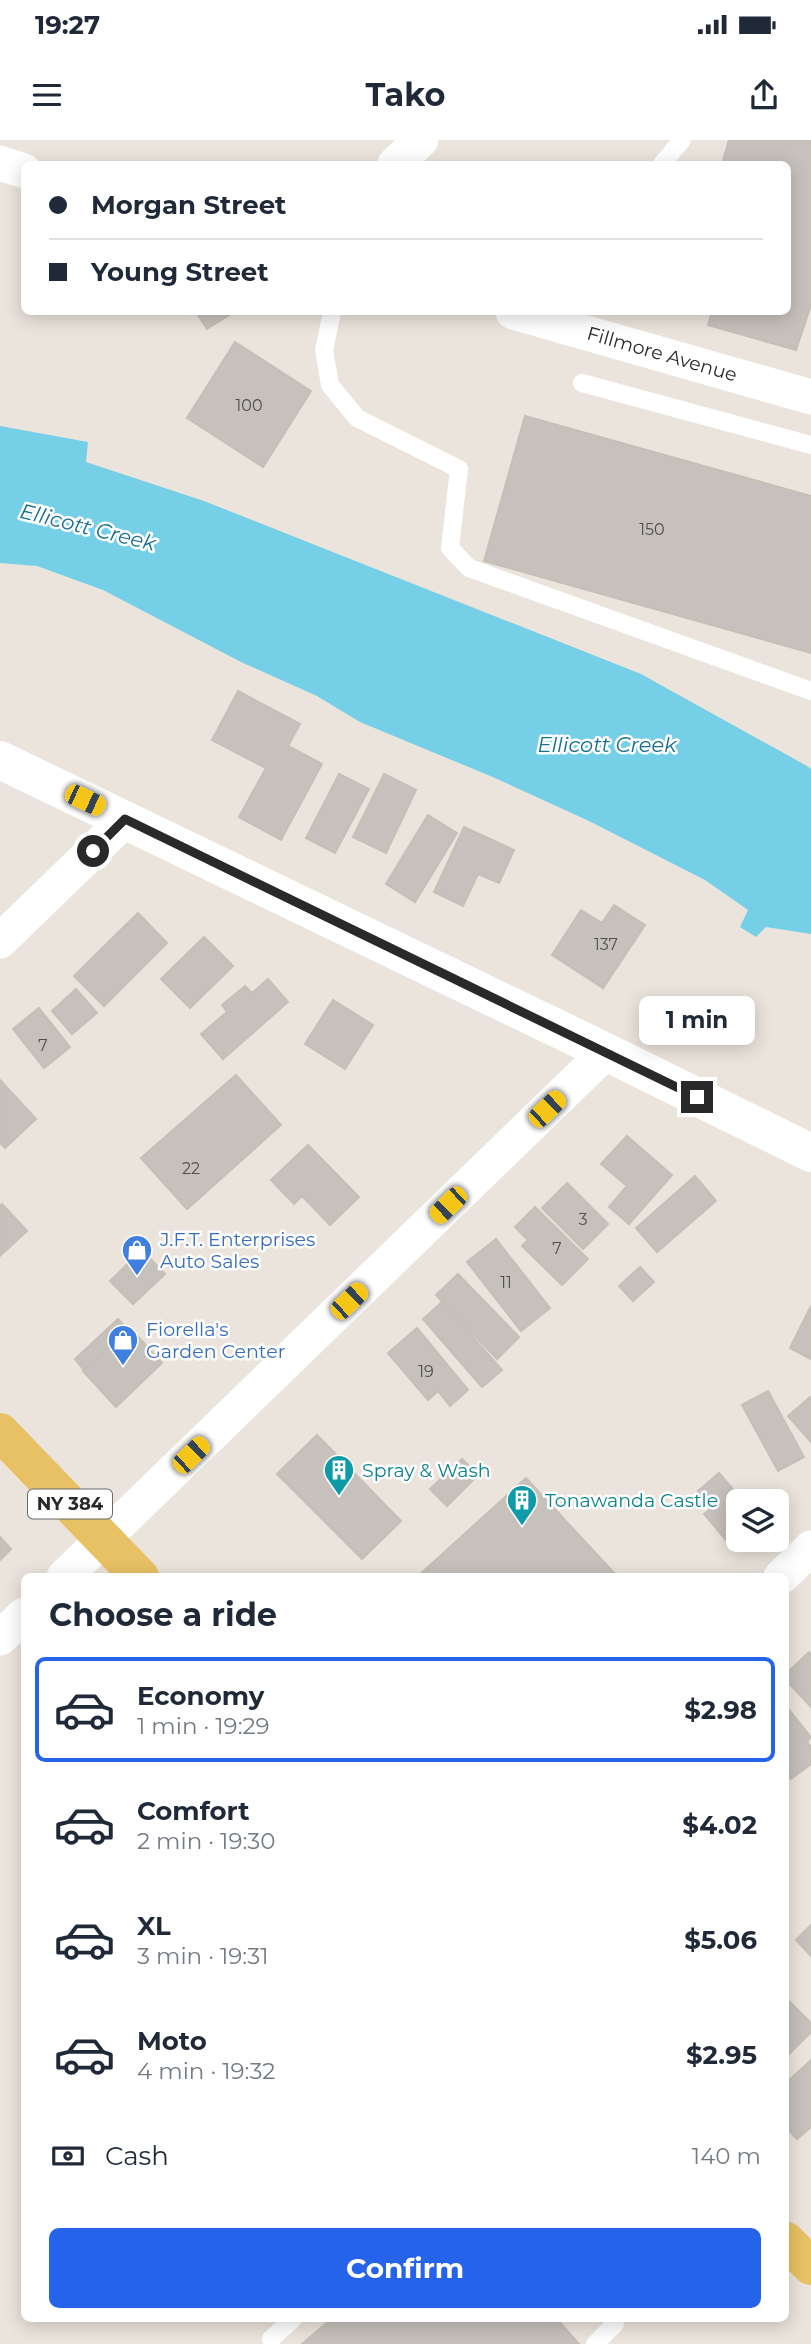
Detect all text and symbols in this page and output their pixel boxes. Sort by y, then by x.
text: 19:27 [35,9,100,41]
text: Tako [366,75,445,114]
icon: menu [28,76,66,114]
icon: share [745,76,783,114]
text: Morgan Street [91,189,286,221]
text: Young Street [91,256,269,288]
street label: Fillmore Avenue [584,322,740,386]
house number: 100 [236,396,262,415]
water label: Ellicott Creek [17,498,160,556]
house number: 150 [639,520,665,539]
water label: Ellicott Creek [537,732,678,757]
car [62,782,109,818]
route start [77,835,109,867]
house number: 137 [594,935,618,954]
callout: 1 min [639,996,755,1044]
text: 1 min [666,1006,728,1034]
house number: 7 [38,1036,48,1055]
route end [681,1081,713,1113]
car [525,1087,570,1131]
house number: 22 [182,1159,200,1178]
car [426,1183,471,1227]
house number: 3 [578,1210,588,1229]
place label: J.F.T. Enterprises Auto Sales [159,1228,315,1273]
shop icon: J.F.T. Enterprises Auto Sales [120,1233,154,1277]
house number: 7 [552,1239,562,1258]
house number: 11 [500,1273,512,1292]
car [327,1279,372,1323]
place label: Fiorella's Garden Center [146,1318,285,1363]
shop icon: Fiorella's Garden Center [106,1323,140,1367]
house number: 19 [418,1362,434,1381]
car [169,1433,214,1477]
building icon: Spray & Wash [322,1453,356,1497]
place label: Spray & Wash [362,1459,491,1482]
building icon: Tonawanda Castle [505,1483,539,1527]
place label: Tonawanda Castle [545,1489,718,1512]
map controls [726,1489,789,1552]
button: layers [726,1489,789,1552]
road number: NY 384 [28,1490,112,1518]
text: Choose a ride [49,1595,277,1634]
icon: car [53,1678,116,1741]
text: Economy [137,1680,264,1712]
text: $2.98 [684,1694,757,1726]
text: 1 min · 19:29 [137,1712,270,1740]
icon: car [53,1793,116,1856]
text: Comfort [137,1795,249,1827]
text: $4.02 [682,1809,757,1841]
text: 2 min · 19:30 [137,1827,275,1855]
icon: car [53,1908,116,1971]
text: XL [137,1910,171,1942]
text: $5.06 [684,1924,757,1956]
text: 3 min · 19:31 [137,1942,268,1970]
icon: car [53,2023,116,2086]
text: Moto [137,2025,207,2057]
text: $2.95 [686,2039,757,2071]
text: 4 min · 19:32 [137,2057,275,2085]
icon: cash [49,2137,87,2175]
text: Cash [105,2140,169,2172]
text: 140 m [692,2142,761,2170]
button: Confirm [49,2228,761,2308]

